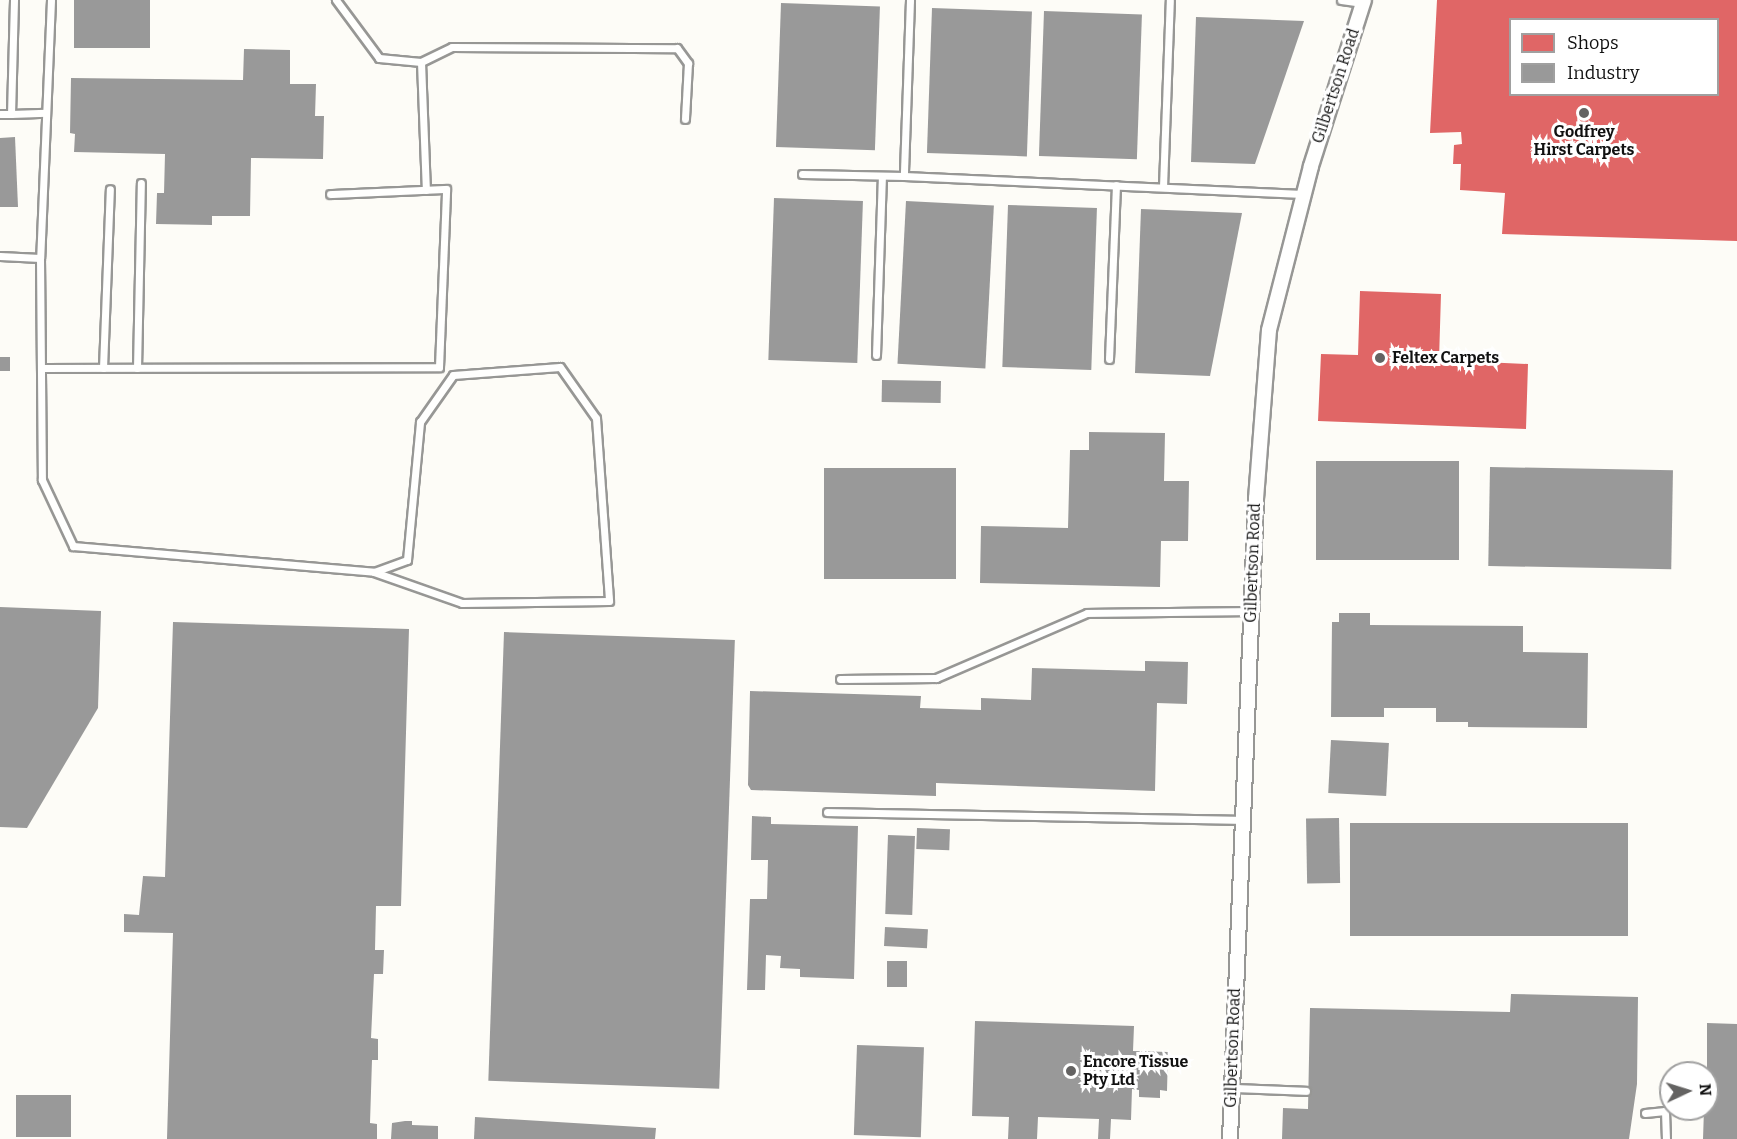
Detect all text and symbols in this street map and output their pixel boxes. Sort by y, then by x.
legend [1509,18,1719,96]
street label: Gilbertson Road [1308,26,1364,146]
text: Shops [1567,32,1619,54]
text: Industry [1567,62,1639,84]
marker: Godfrey Hirst Carpets [1577,106,1591,120]
place label: Godfrey Hirst Carpets [1534,122,1634,160]
place label: Feltex Carpets [1392,348,1499,368]
marker: Feltex Carpets [1373,351,1387,365]
street label: Gilbertson Road [1241,503,1265,623]
street label: Gilbertson Road [1221,988,1245,1108]
place label: Encore Tissue Pty Ltd [1083,1052,1188,1090]
north arrow [1659,1061,1719,1121]
marker: Encore Tissue Pty Ltd [1064,1064,1078,1078]
text: N [1696,1083,1715,1097]

